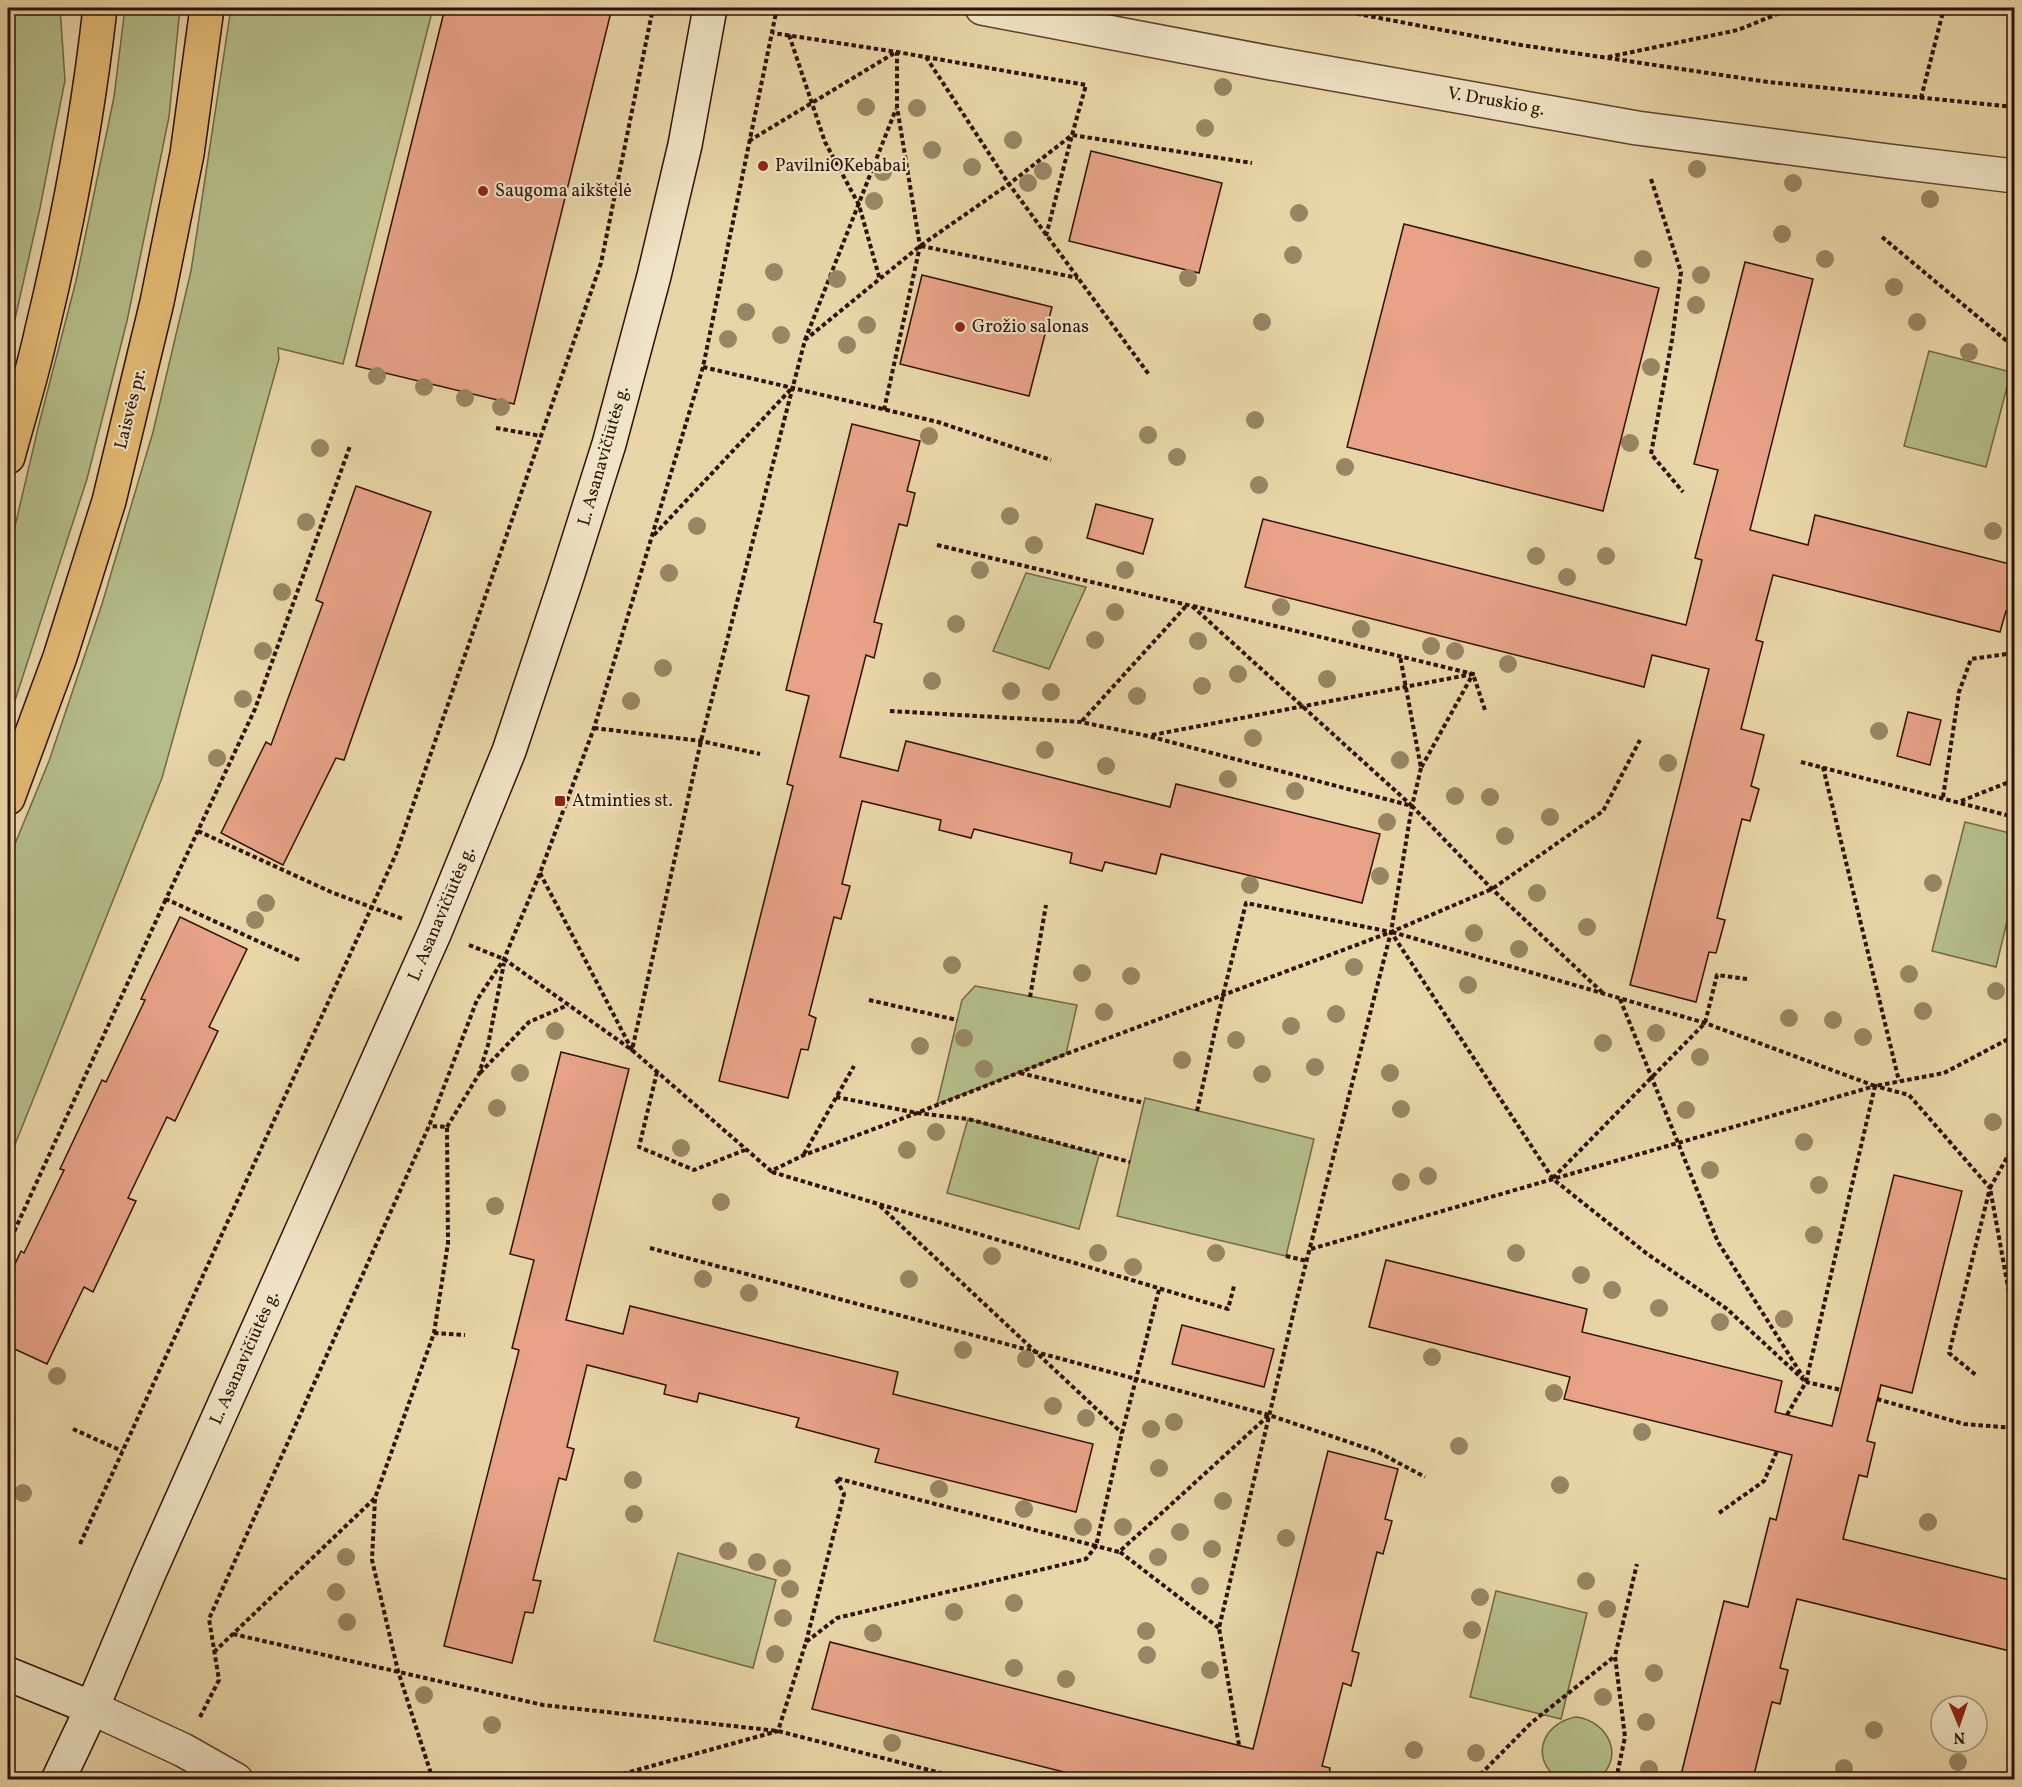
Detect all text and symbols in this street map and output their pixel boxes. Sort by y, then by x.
street label: V. Druskio g. [1445,81,1547,123]
place label: PavilniOKebabai [775,154,907,179]
marker: PavilniOKebabai [756,159,770,173]
place label: Saugoma aikštelė [495,179,632,204]
marker: Saugoma aikštelė [476,184,490,198]
place label: Grožio salonas [972,315,1089,340]
marker: Grožio salonas [953,320,967,334]
street label: Laisvės pr. [109,366,153,452]
street label: L. Asanavičiūtės g. [572,383,636,529]
place label: Atminties st. [572,789,673,814]
marker: Atminties st. [553,794,567,808]
street label: L. Asanavičiūtės g. [402,843,482,985]
street label: L. Asanavičiūtės g. [204,1287,286,1429]
north arrow [1929,1694,1989,1754]
text: N [1953,1726,1966,1748]

